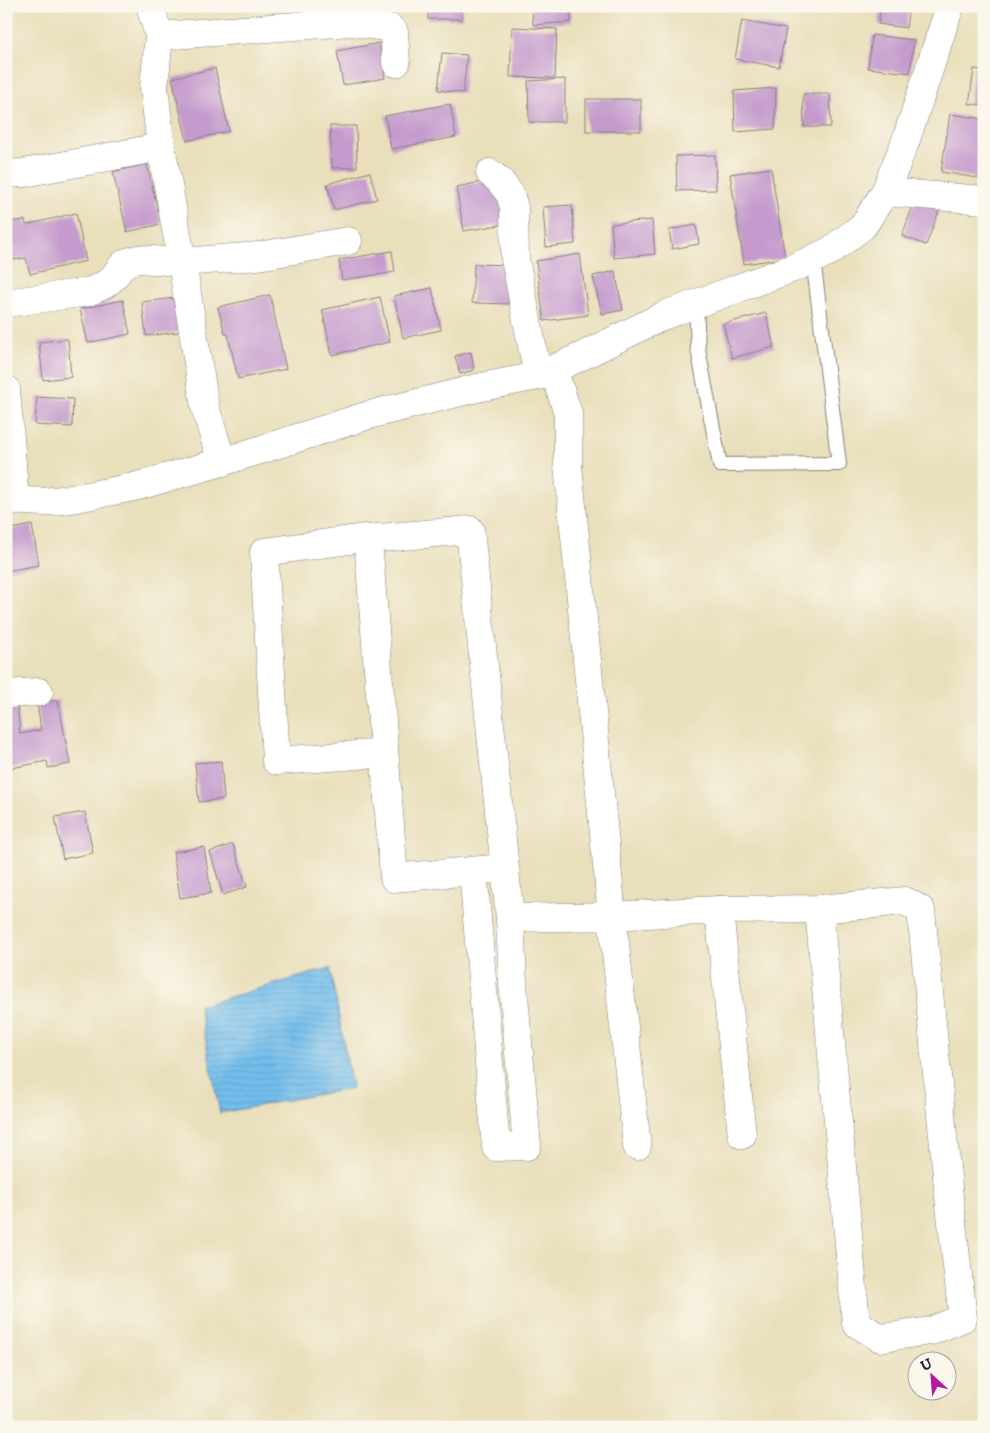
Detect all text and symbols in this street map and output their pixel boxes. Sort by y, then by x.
north arrow [908,1350,958,1400]
text: U [918,1355,936,1376]

